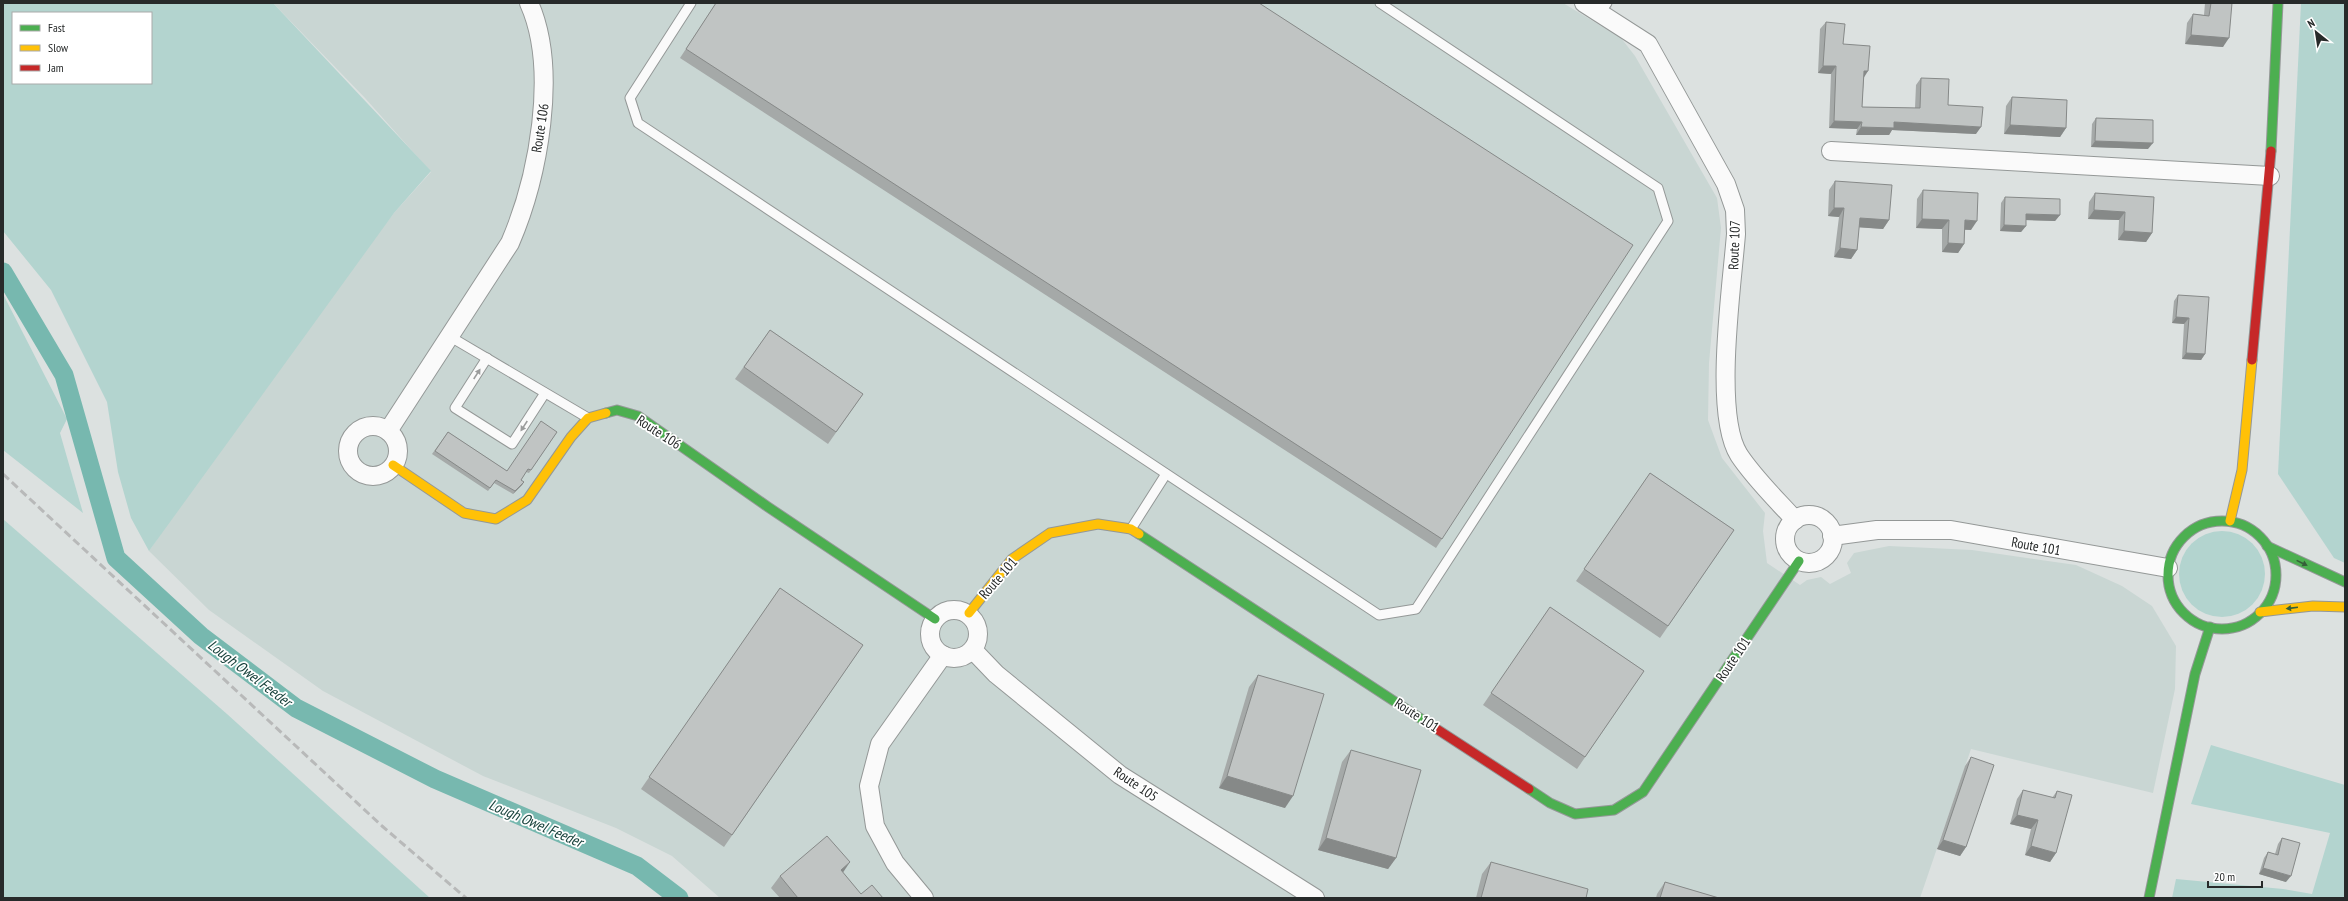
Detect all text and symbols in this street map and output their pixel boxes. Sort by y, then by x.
legend [12,12,152,84]
north arrow [2296,12,2336,52]
text: N [2305,16,2317,31]
text: Fast [48,20,66,35]
text: Slow [48,40,69,55]
text: Jam [47,60,64,75]
street label: Route 106 [527,102,553,154]
street label: Route 107 [1724,220,1744,270]
one-way arrow [473,369,481,379]
street label: Route 106 [633,411,685,453]
one-way arrow [521,420,528,432]
street label: Route 101 [2010,533,2062,559]
street label: Route 101 [975,553,1021,603]
one-way arrow [2296,560,2308,566]
one-way arrow [2286,605,2298,611]
street label: Route 101 [1712,633,1754,685]
water label: Lough Owel Feeder [204,635,297,712]
street label: Route 101 [1391,694,1443,736]
street label: Route 105 [1110,763,1162,805]
water label: Lough Owel Feeder [486,795,587,852]
scale bar [2208,863,2262,889]
text: 20 m [2214,869,2235,884]

